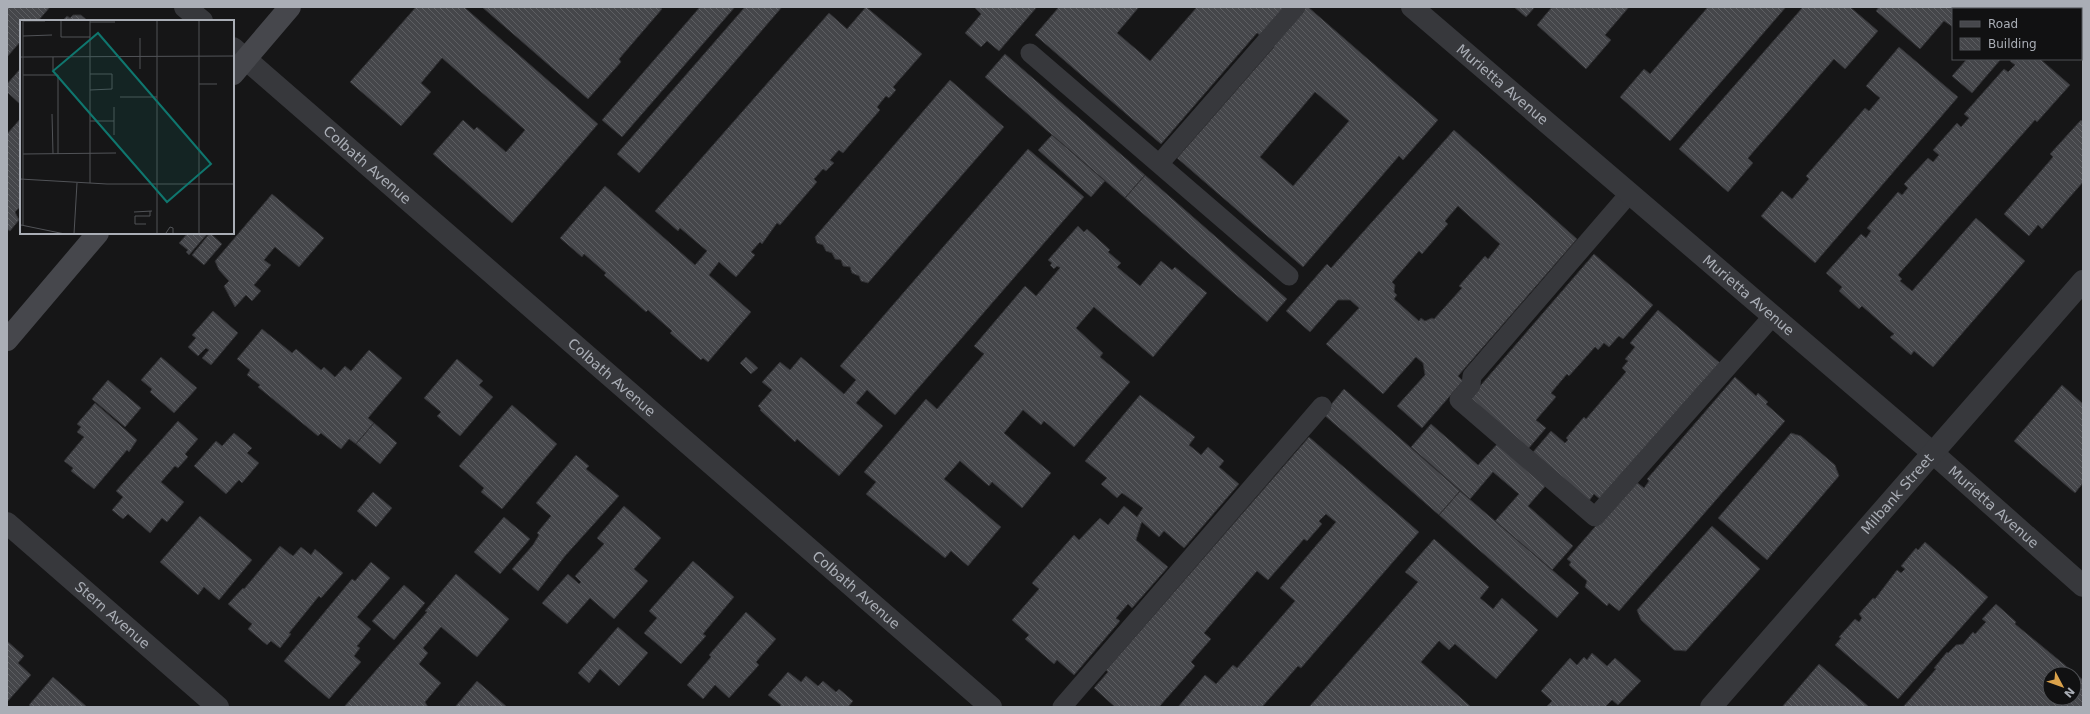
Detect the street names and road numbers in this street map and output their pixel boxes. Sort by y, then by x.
street label: Murietta Avenue [1453,41,1551,128]
street label: Colbath Avenue [320,122,414,207]
street label: Murietta Avenue [1699,252,1798,339]
street label: Colbath Avenue [565,335,659,420]
street label: Milbank Street [1858,450,1937,537]
street label: Murietta Avenue [1945,463,2042,551]
street label: Colbath Avenue [809,548,903,632]
street label: Stern Avenue [72,578,153,652]

